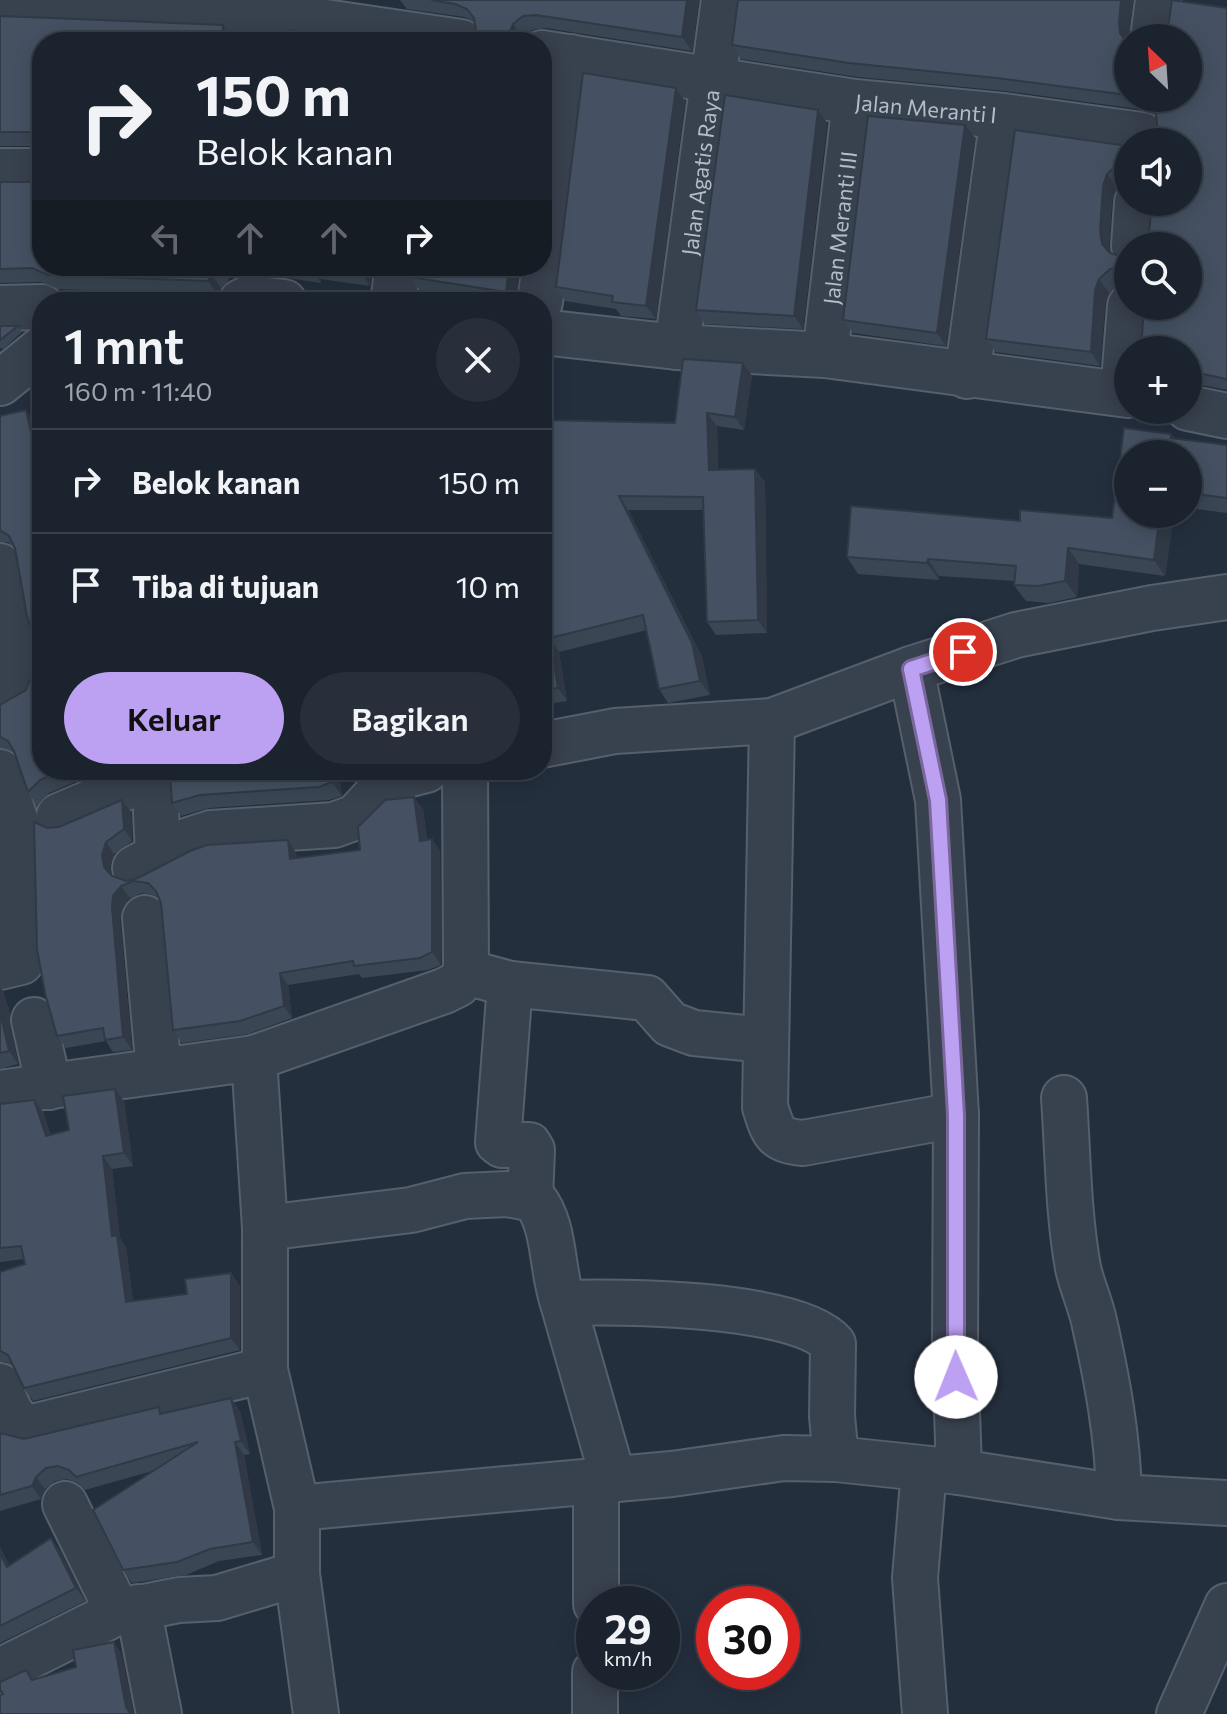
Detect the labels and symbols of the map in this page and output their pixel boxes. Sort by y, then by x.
north arrow [1114,24,1202,112]
street label: Jalan Agatis Raya [676,88,725,257]
street label: Jalan Meranti I [854,88,998,128]
street label: Jalan Meranti III [817,149,862,306]
pin [929,618,997,686]
position arrow [914,1335,998,1419]
speed limit sign: 30 [696,1586,800,1690]

